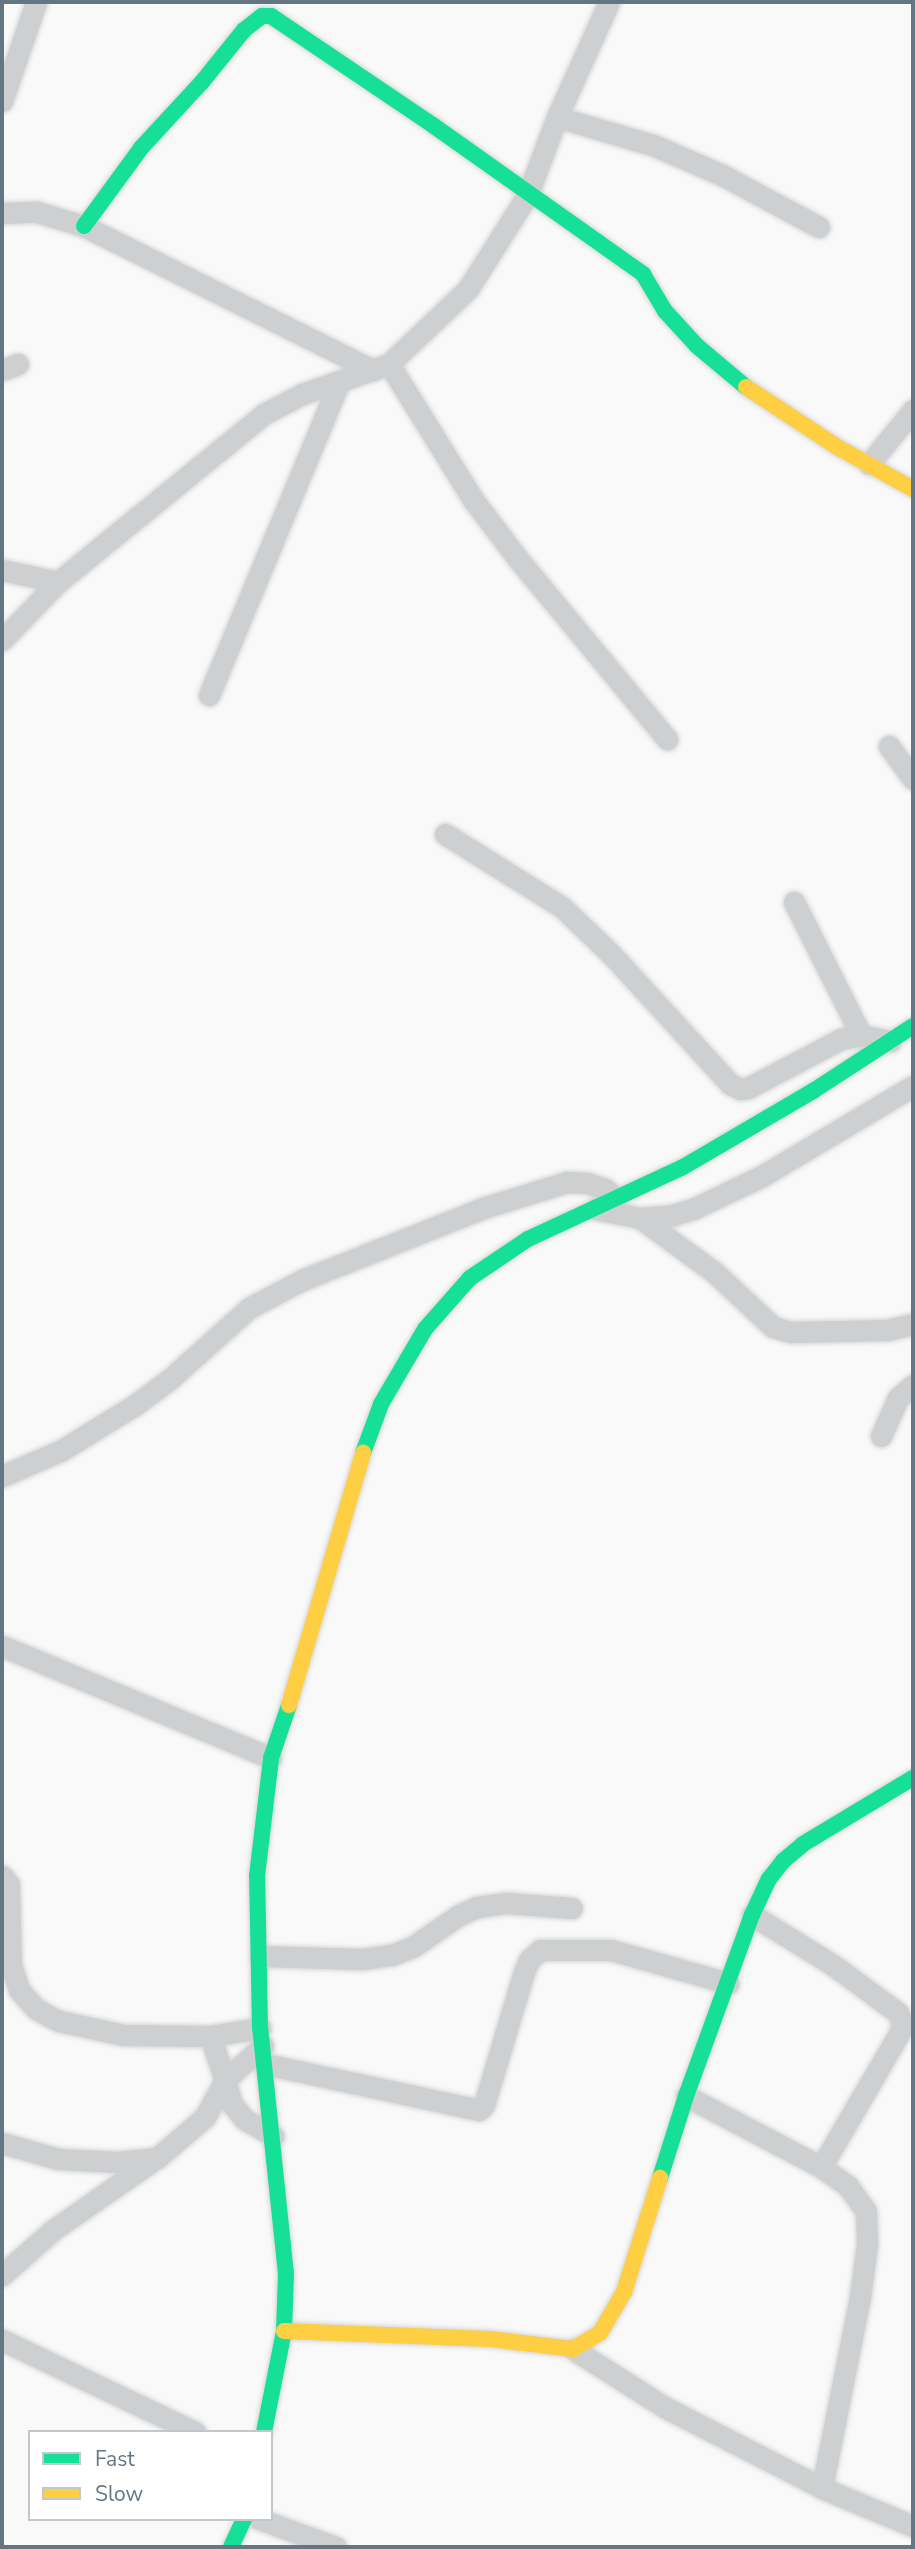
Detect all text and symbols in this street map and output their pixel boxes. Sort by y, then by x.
legend [28,2430,273,2521]
text: Fast [95,2445,135,2473]
text: Slow [95,2480,143,2508]

